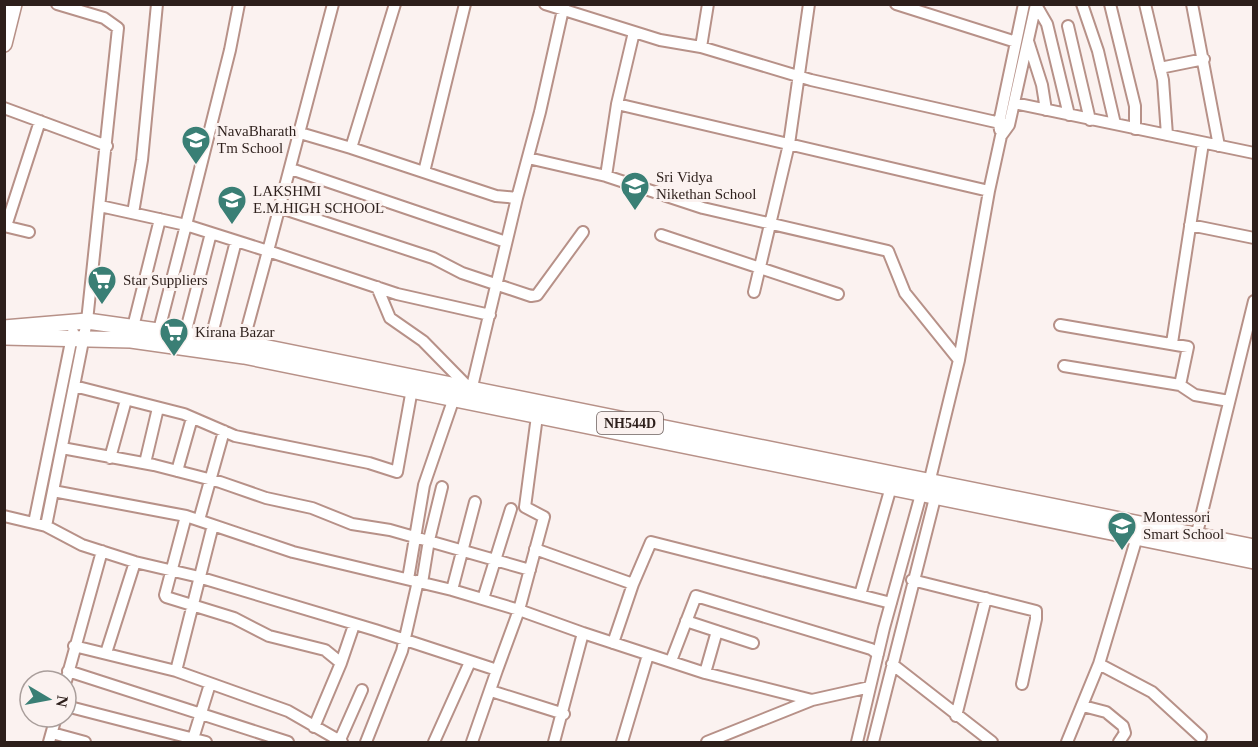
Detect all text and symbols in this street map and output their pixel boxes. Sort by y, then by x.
place label: NavaBharath Tm School [217,123,297,156]
school or university icon: NavaBharath Tm School [180,124,212,166]
place label: Sri Vidya Nikethan School [656,169,756,202]
school or university icon: Sri Vidya Nikethan School [619,170,651,212]
place label: LAKSHMI E.M.HIGH SCHOOL [253,183,384,216]
school or university icon: LAKSHMI E.M.HIGH SCHOOL [216,184,248,226]
supermarket icon: Star Suppliers [86,264,118,306]
place label: Star Suppliers [123,272,208,288]
supermarket icon: Kirana Bazar [158,316,190,358]
place label: Kirana Bazar [195,324,275,340]
road number: NH544D [597,412,663,434]
place label: Montessori Smart School [1143,509,1224,542]
school or university icon: Montessori Smart School [1106,510,1138,552]
north arrow [18,669,78,729]
text: N [53,694,72,709]

